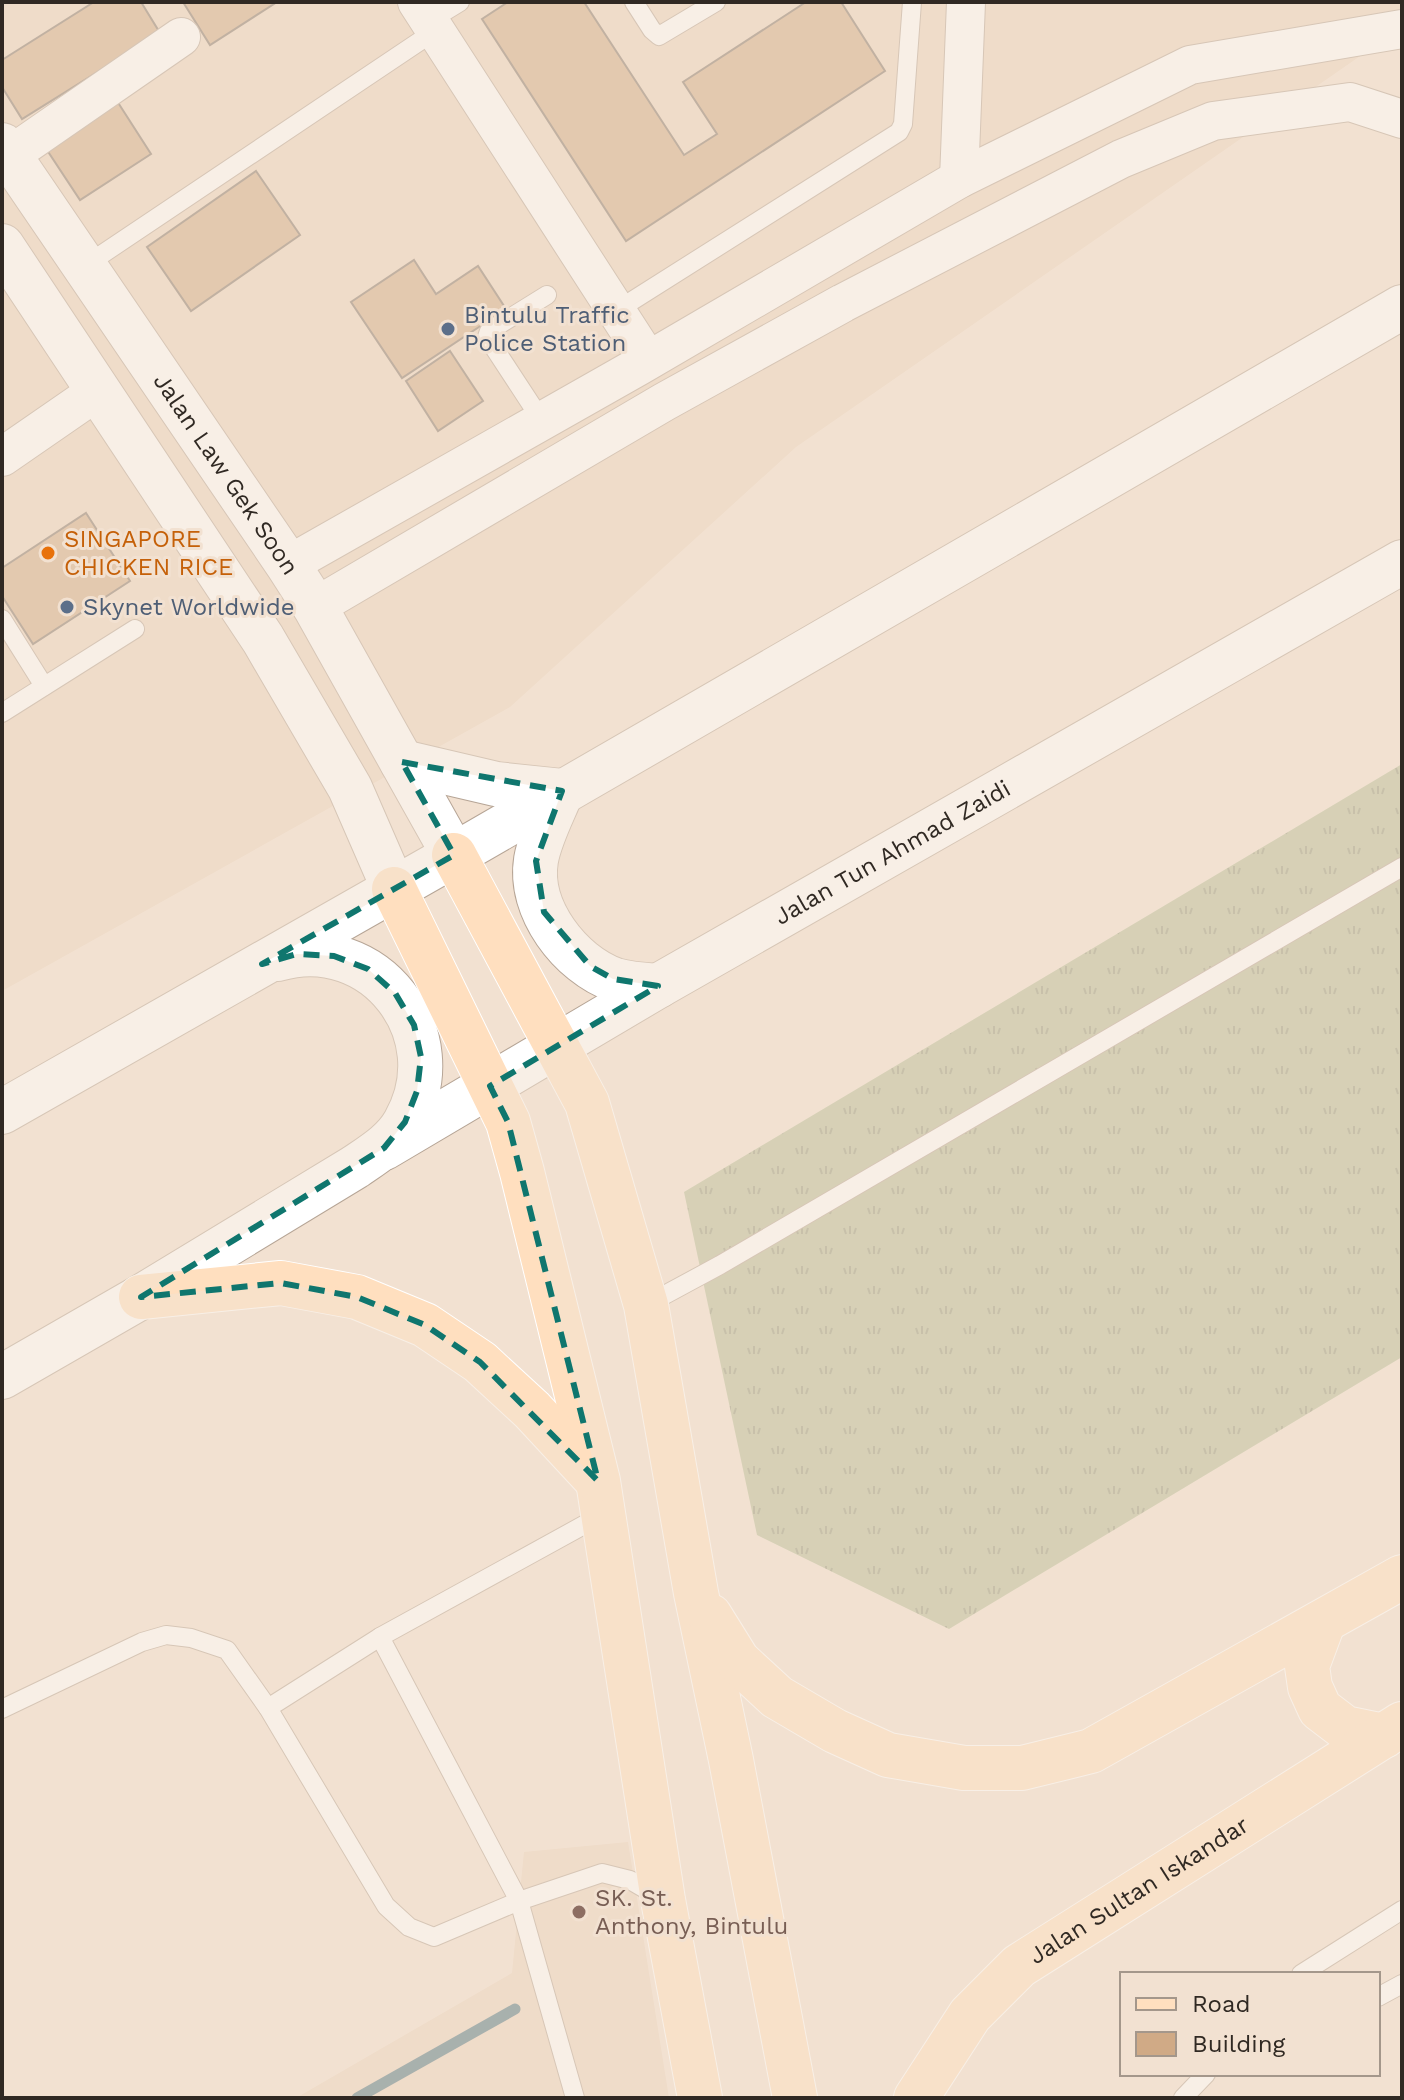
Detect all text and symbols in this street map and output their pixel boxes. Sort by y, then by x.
place label: Bintulu Traffic Police Station [464,301,630,357]
marker: Bintulu Traffic Police Station [439,320,457,338]
street label: Jalan Law Gek Soon [148,368,305,580]
place label: SINGAPORE CHICKEN RICE [64,525,233,581]
marker: SINGAPORE CHICKEN RICE [39,544,57,562]
place label: Skynet Worldwide [83,593,295,621]
marker: Skynet Worldwide [58,598,76,616]
street label: Jalan Tun Ahmad Zaidi [769,774,1015,931]
street label: Jalan Sultan Iskandar [1024,1810,1254,1970]
place label: SK. St. Anthony, Bintulu [595,1884,788,1940]
marker: SK. St. Anthony, Bintulu [570,1903,588,1921]
legend [1120,1972,1380,2076]
text: Road [1192,1990,1251,2018]
text: Building [1192,2030,1285,2058]

